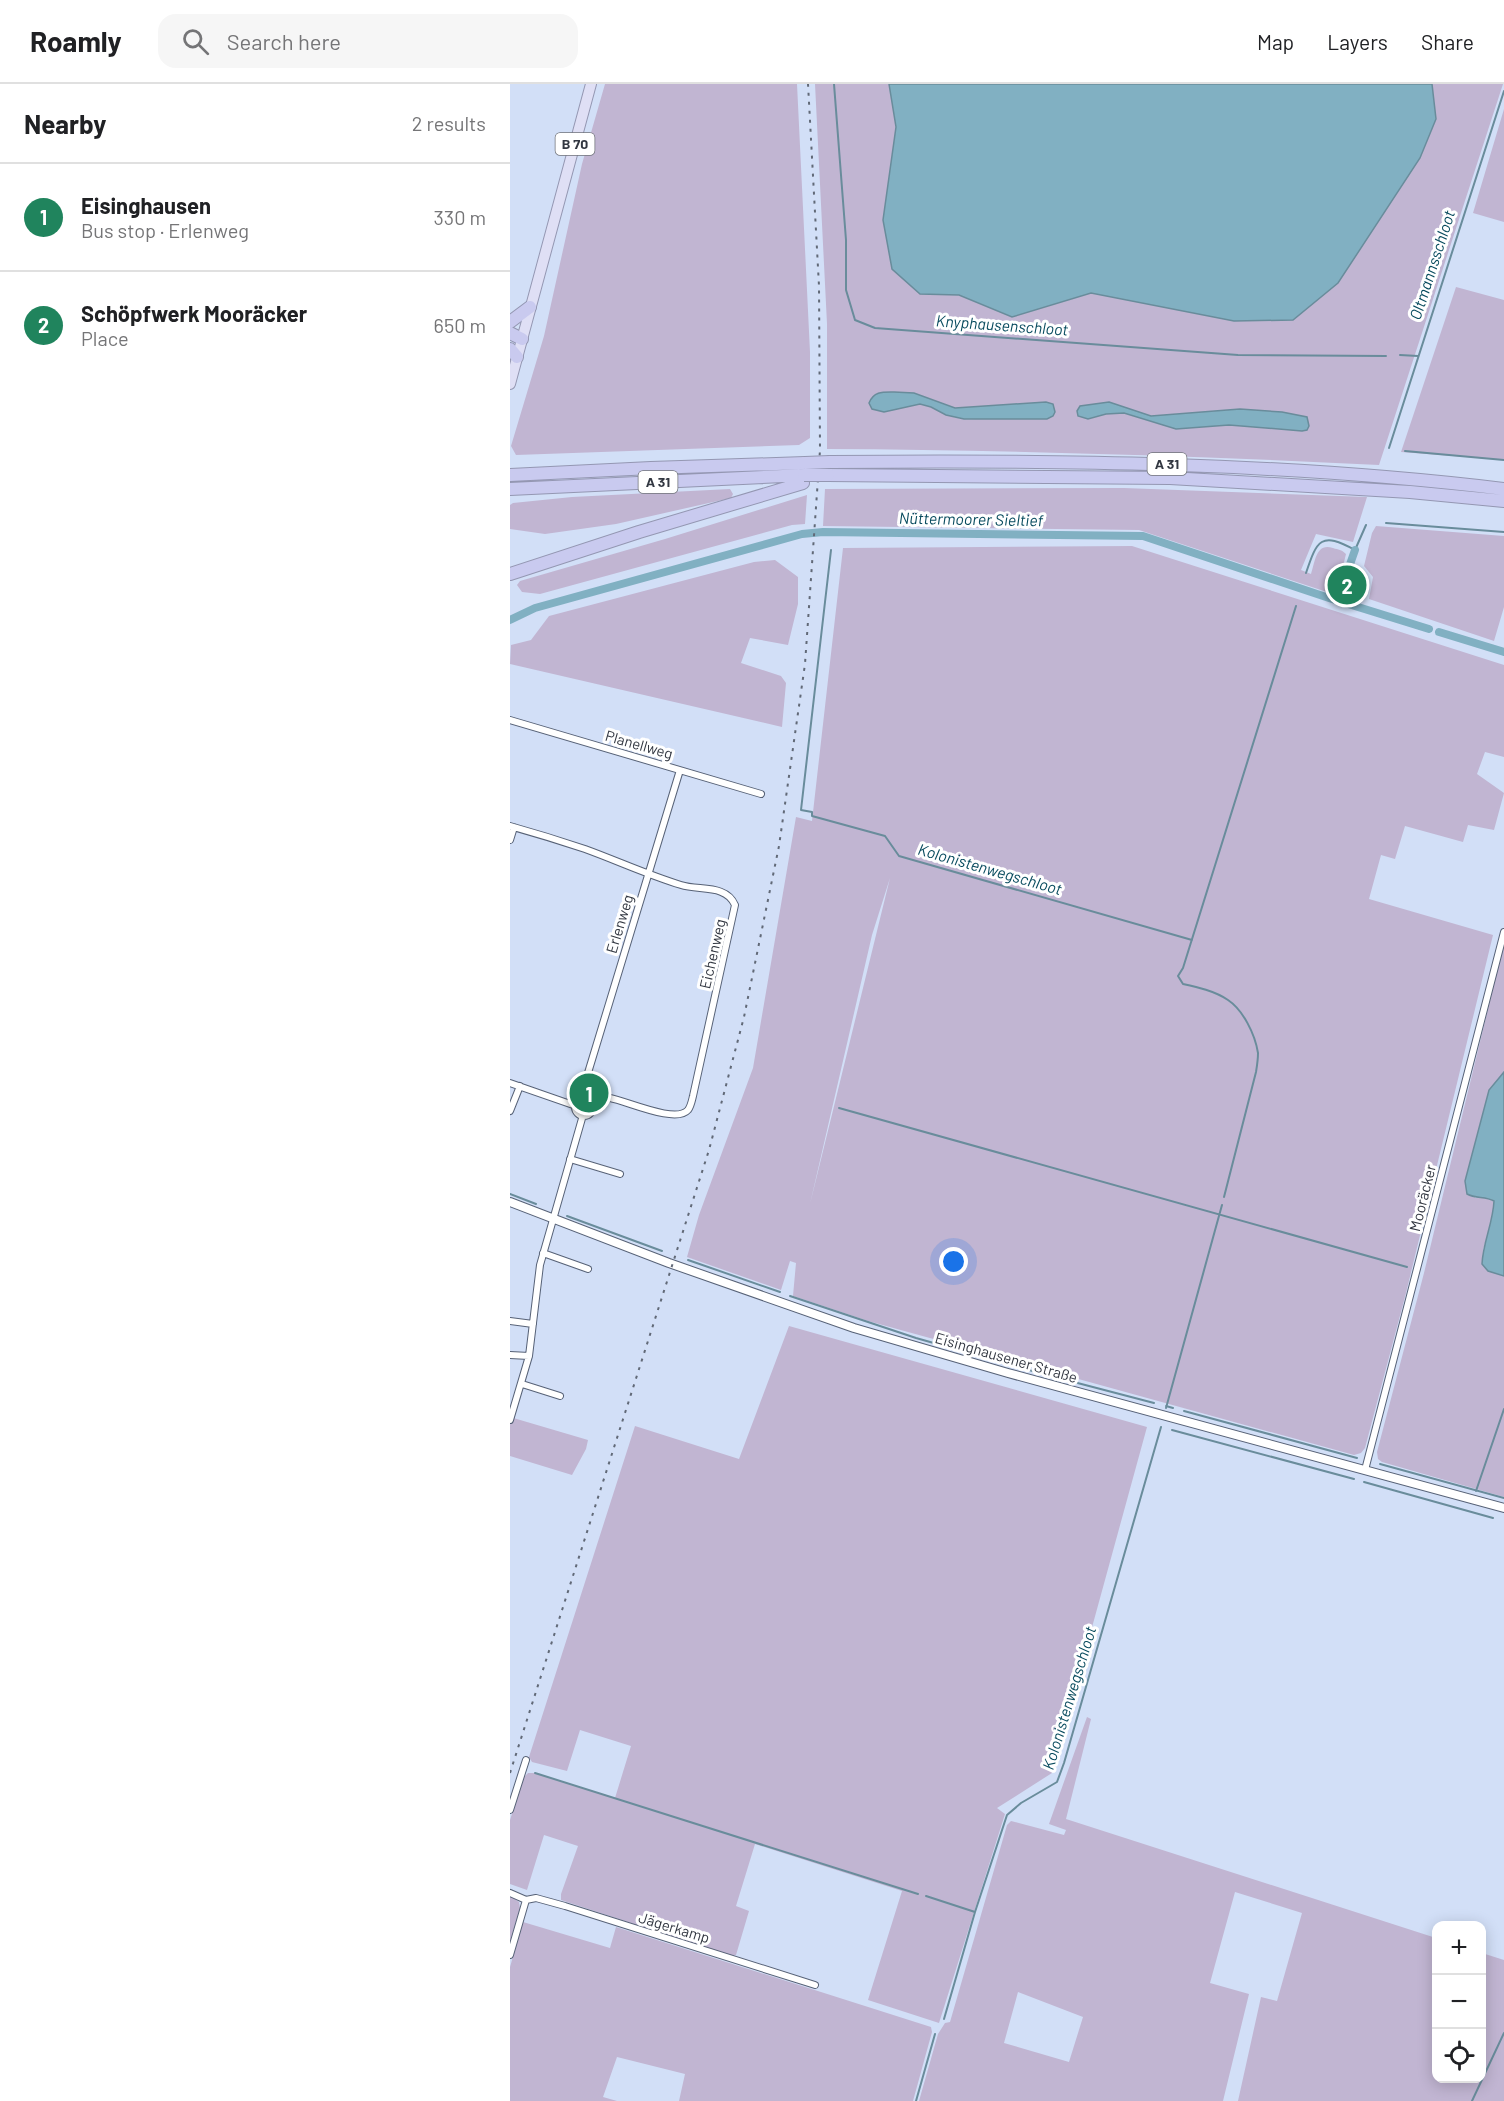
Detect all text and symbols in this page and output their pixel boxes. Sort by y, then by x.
search box [158,14,578,68]
text: Roamly [30,24,122,58]
icon: search [179,25,212,58]
text: Search here [227,28,341,54]
text: Map [1257,29,1294,54]
text: Layers [1327,29,1388,54]
text: Share [1421,29,1474,54]
text: Nearby [24,108,106,139]
text: 2 results [412,111,486,135]
road number: B 70 [556,133,594,155]
text: Eisinghausen [81,192,211,218]
text: 1 [40,205,47,229]
text: 330 m [434,205,486,229]
water label: Oltmannsschloot [1405,207,1458,322]
text: Bus stop · Erlenweg [81,218,249,242]
text: Schöpfwerk Mooräcker [81,300,307,326]
water label: Knyphausenschloot [935,310,1069,339]
text: 2 [38,313,49,337]
text: 650 m [434,313,486,337]
text: Place [81,326,129,350]
road number: A 31 [1148,453,1186,475]
road number: A 31 [638,471,678,493]
water label: Nüttermoorer Sieltief [899,508,1044,529]
pin: 2 [1328,562,1366,608]
street label: Planellweg [603,726,675,762]
water label: Kolonistenwegschloot [916,839,1065,898]
street label: Erlenweg [602,892,636,955]
street label: Eichenweg [695,917,729,990]
pin: 1 [570,1070,608,1116]
street label: Mooräcker [1405,1162,1439,1233]
your location [939,1247,968,1276]
street label: Eisinghausener Straße [933,1328,1079,1386]
water label: Kolonistenwegschloot [1038,1624,1099,1772]
street label: Jägerkamp [637,1908,712,1946]
map controls [1432,1921,1486,2083]
button: + [1432,1921,1486,1975]
button: − [1432,1975,1486,2029]
button: locate [1432,2029,1486,2083]

